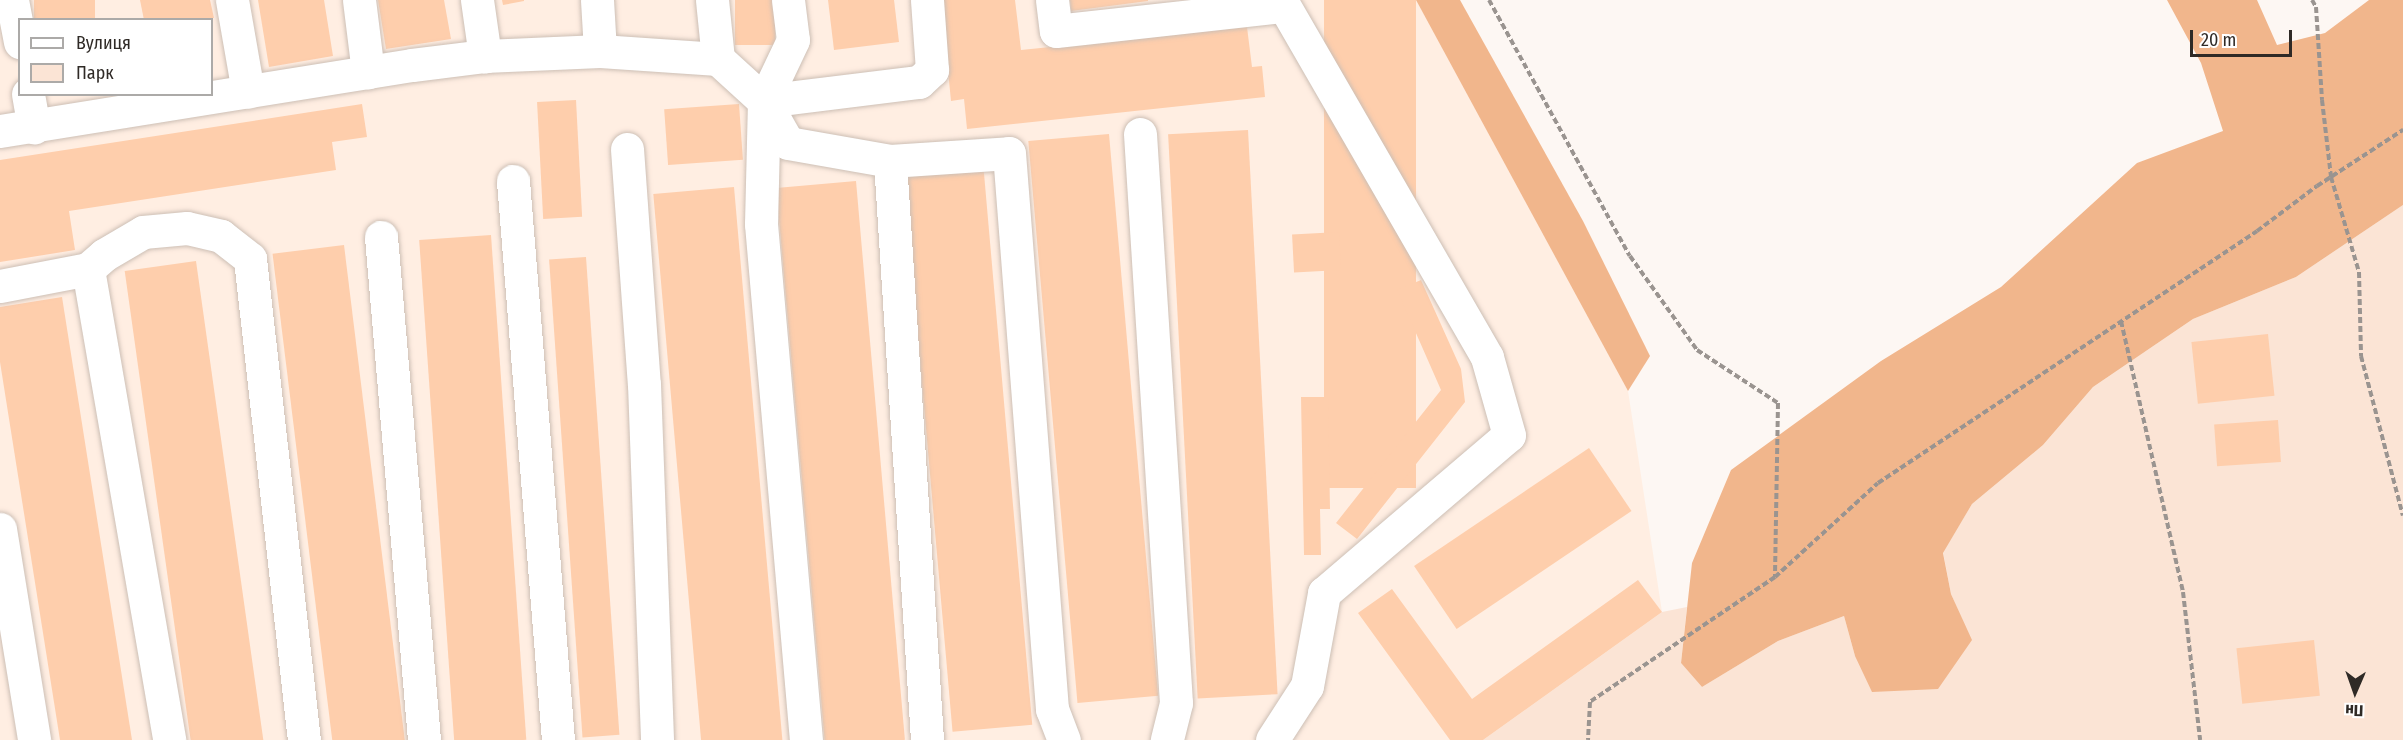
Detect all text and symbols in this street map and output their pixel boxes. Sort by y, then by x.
legend [18,18,213,96]
scale bar [2193,18,2295,56]
text: 20 m [2201,29,2236,51]
text: Вулиця [76,32,131,54]
text: Парк [76,62,114,84]
north arrow [2325,662,2385,722]
text: Пн [2345,701,2364,720]

